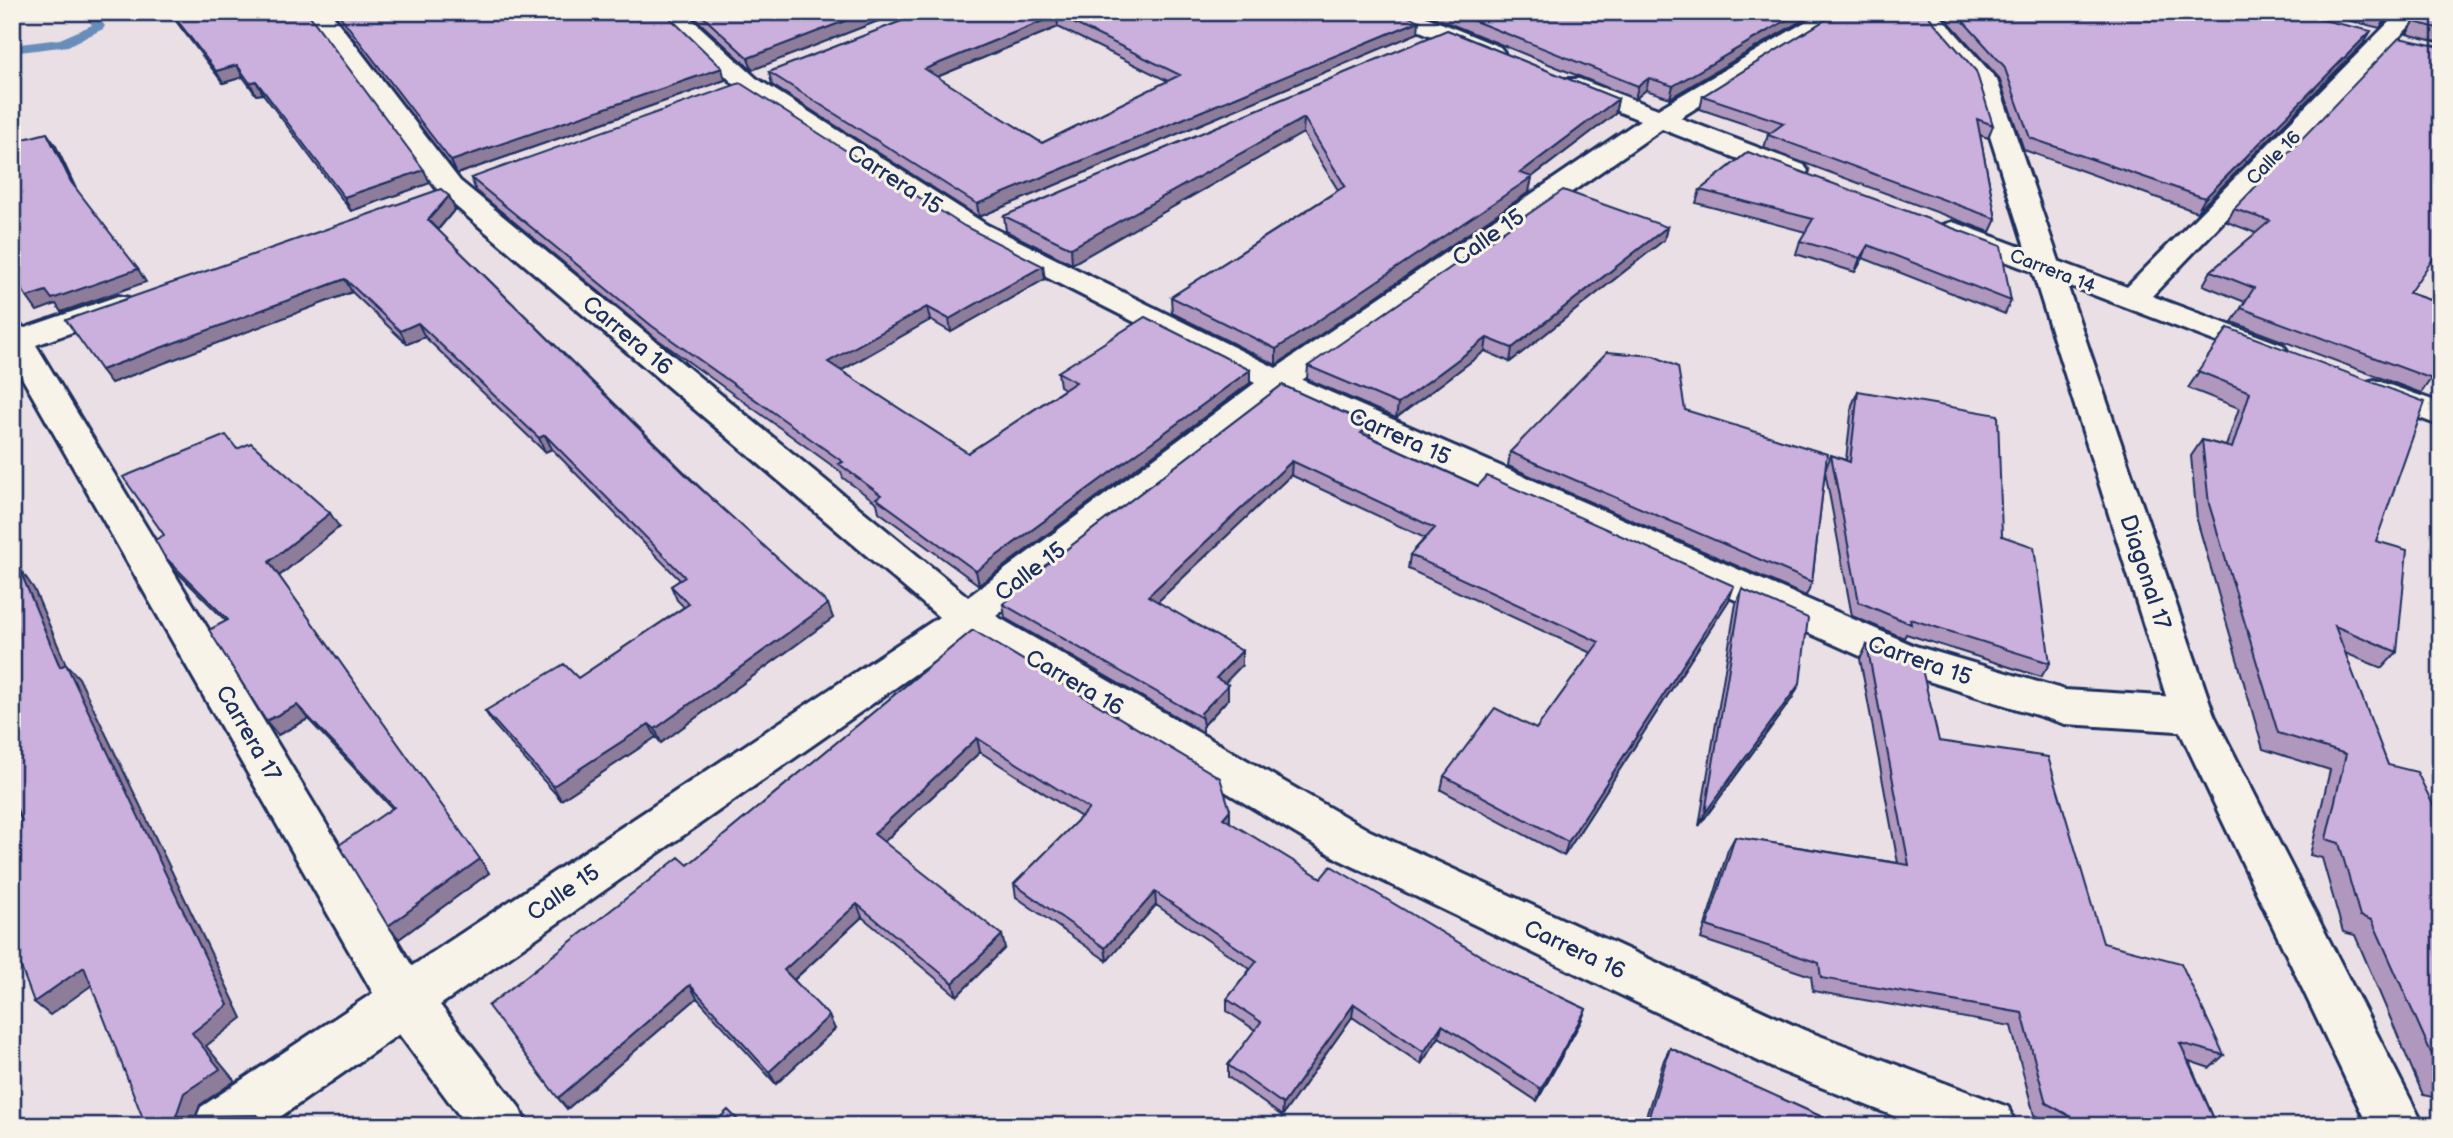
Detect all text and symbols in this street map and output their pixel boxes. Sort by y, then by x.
street label: Calle 16 [2242,126,2306,190]
street label: Carrera 15 [841,139,947,221]
street label: Calle 15 [1447,203,1530,273]
street label: Carrera 14 [2006,245,2099,298]
street label: Carrera 16 [577,290,678,382]
street label: Carrera 15 [1344,402,1455,472]
street label: Diagonal 17 [2113,511,2177,634]
street label: Calle 15 [990,536,1072,607]
street label: Carrera 15 [1864,630,1975,692]
street label: Carrera 16 [1020,643,1129,722]
street label: Carrera 17 [209,680,287,787]
street label: Calle 15 [522,858,605,927]
street label: Carrera 16 [1519,914,1630,986]

